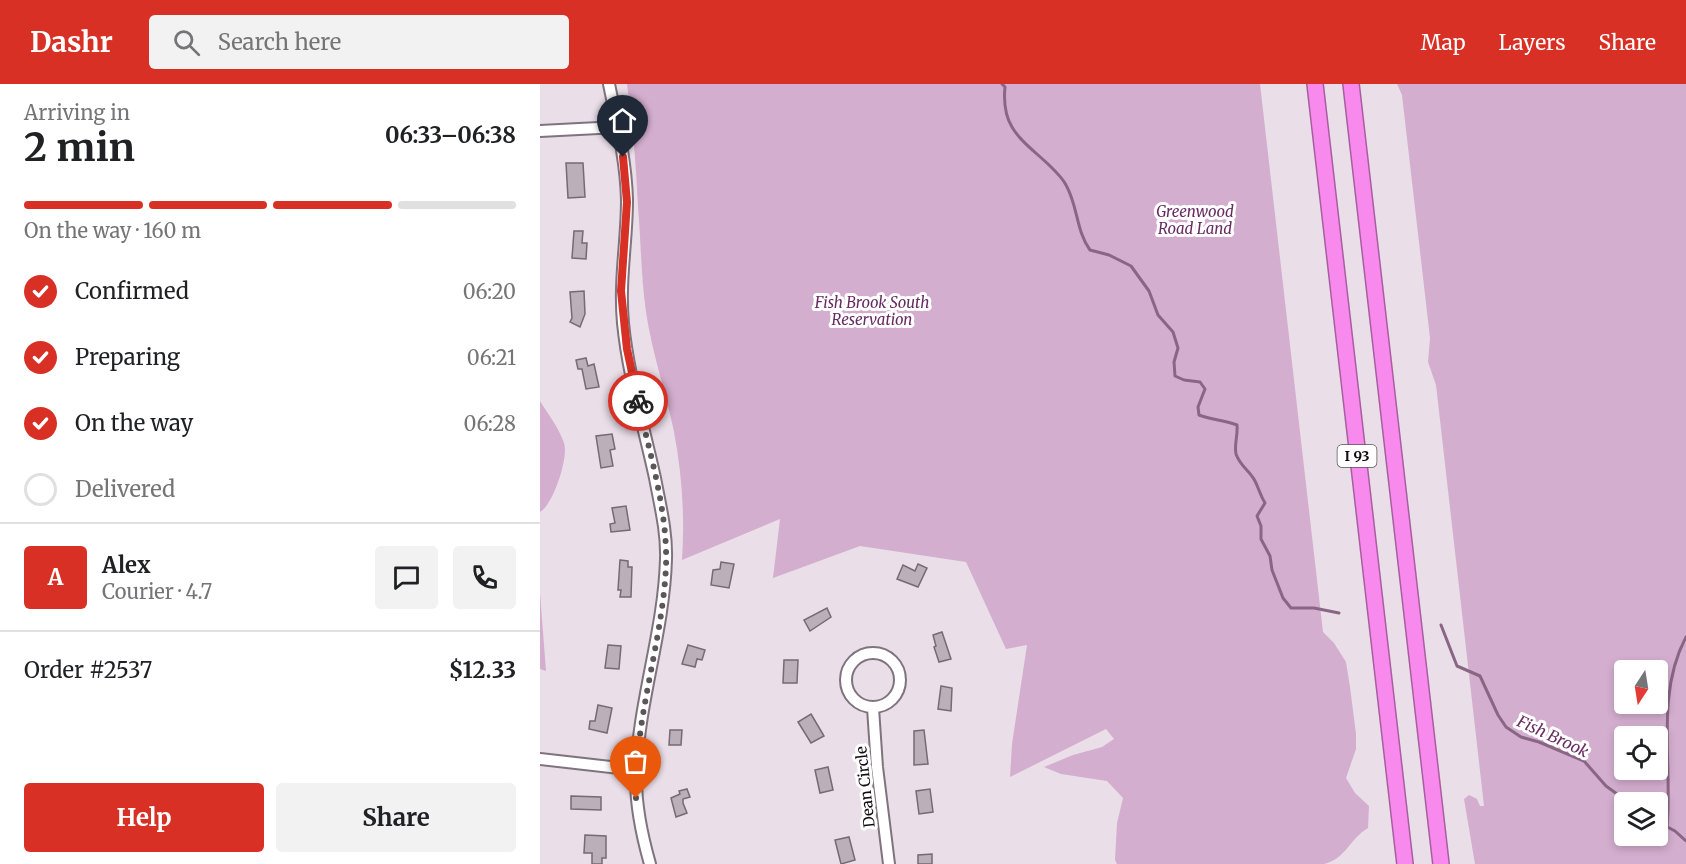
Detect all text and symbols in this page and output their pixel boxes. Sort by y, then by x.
search box [149,15,569,69]
text: Dashr [30,24,113,60]
icon: search [170,26,203,59]
text: Search here [218,28,341,56]
text: Map [1421,29,1466,56]
text: Layers [1499,29,1566,56]
text: Share [1599,29,1656,56]
pin [597,95,648,157]
text: Arriving in [24,100,130,125]
icon: home [606,104,639,137]
text: 06:33–06:38 [385,121,516,149]
text: 2 min [24,123,135,172]
park label: Greenwood Road Land [1156,202,1234,238]
text: On the way · 160 m [24,218,201,243]
icon: check [24,275,57,308]
text: Confirmed [75,277,189,305]
text: 06:20 [463,279,516,304]
park label: Fish Brook South Reservation [814,293,929,329]
icon: check [24,341,57,374]
text: Preparing [75,343,180,371]
text: 06:21 [467,345,516,370]
courier [608,371,668,431]
icon: bike [622,385,655,418]
icon: check [24,407,57,440]
text: On the way [75,409,193,437]
text: 06:28 [464,411,516,436]
road number: I 93 [1338,445,1376,467]
text: Delivered [75,475,175,503]
button: chat [375,546,438,609]
button: phone [453,546,516,609]
text: Alex [102,551,151,579]
text: A [48,563,63,591]
text: Courier · 4.7 [102,579,212,604]
text: Order #2537 [24,656,152,684]
text: $12.33 [449,656,516,684]
north arrow [1614,660,1668,714]
map controls [1614,660,1668,846]
water label: Fish Brook [1513,710,1592,761]
button: locate [1614,726,1668,780]
pin [610,736,661,798]
icon: bag [619,745,652,778]
street label: Dean Circle [851,745,879,829]
button: Help [24,783,264,852]
button: Share [276,783,516,852]
button: layers [1614,792,1668,846]

